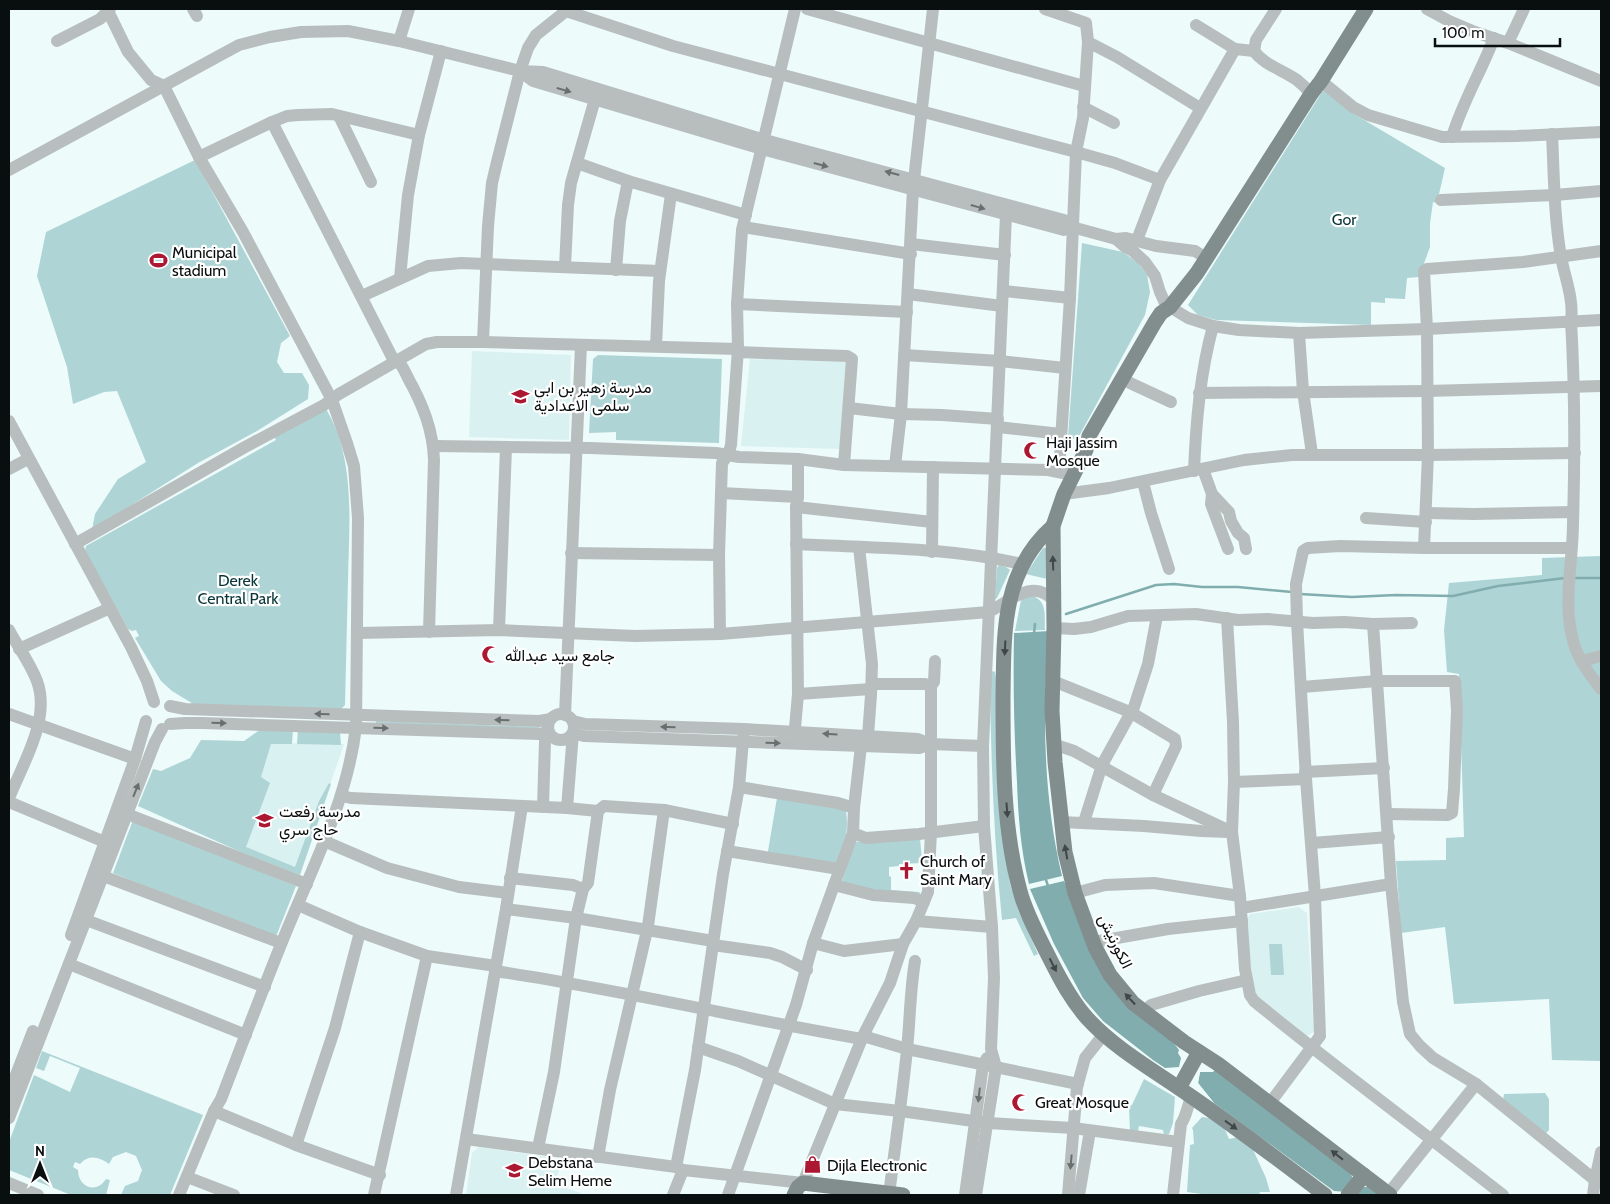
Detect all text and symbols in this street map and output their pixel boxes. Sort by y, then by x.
scale bar [1435,15,1560,47]
text: 100 m [1442,24,1484,42]
one-way arrow [557,86,572,94]
one-way arrow [813,161,829,169]
one-way arrow [884,169,899,177]
one-way arrow [970,204,985,212]
park label: Gor [1332,210,1357,229]
place label: Municipal stadium [172,243,237,280]
sports icon: Municipal stadium [148,251,168,271]
place label: مدرسة زهير بن ابي سلمى الاعدادية [534,378,651,416]
school or university icon: مدرسة زهير بن ابي سلمى الاعدادية [510,386,530,406]
place label: Haji Jassim Mosque [1046,433,1117,470]
mosque icon: Haji Jassim Mosque [1022,441,1042,461]
one-way arrow [1048,555,1056,571]
park label: Derek Central Park [198,571,279,608]
one-way arrow [1000,640,1008,656]
mosque icon: جامع سيد عبدالله [481,645,501,665]
place label: جامع سيد عبدالله [505,646,615,667]
one-way arrow [314,710,330,718]
one-way arrow [494,716,510,724]
one-way arrow [211,720,227,728]
one-way arrow [659,723,675,731]
one-way arrow [374,724,390,732]
one-way arrow [822,730,838,738]
one-way arrow [765,739,781,747]
one-way arrow [133,783,141,797]
place label: مدرسة رفعت حاج سري [279,802,361,843]
one-way arrow [1003,803,1011,819]
school or university icon: مدرسة رفعت حاج سري [255,810,275,830]
one-way arrow [1061,844,1069,860]
place label: Church of Saint Mary [920,852,992,889]
church icon: Church of Saint Mary [896,860,916,880]
street label: الكورنيش [1093,911,1137,972]
one-way arrow [1049,957,1057,972]
one-way arrow [1124,993,1136,1005]
one-way arrow [975,1087,983,1103]
mosque icon: Great Mosque [1011,1092,1031,1112]
place label: Great Mosque [1035,1093,1129,1112]
one-way arrow [1224,1120,1238,1130]
north arrow [15,1139,65,1189]
text: N [35,1142,45,1160]
one-way arrow [1331,1149,1344,1160]
place label: Debstana Selim Heme [528,1153,612,1190]
one-way arrow [1066,1154,1074,1170]
shop icon: Dijla Electronic [803,1155,823,1175]
place label: Dijla Electronic [827,1156,927,1175]
school or university icon: Debstana Selim Heme [504,1161,524,1181]

